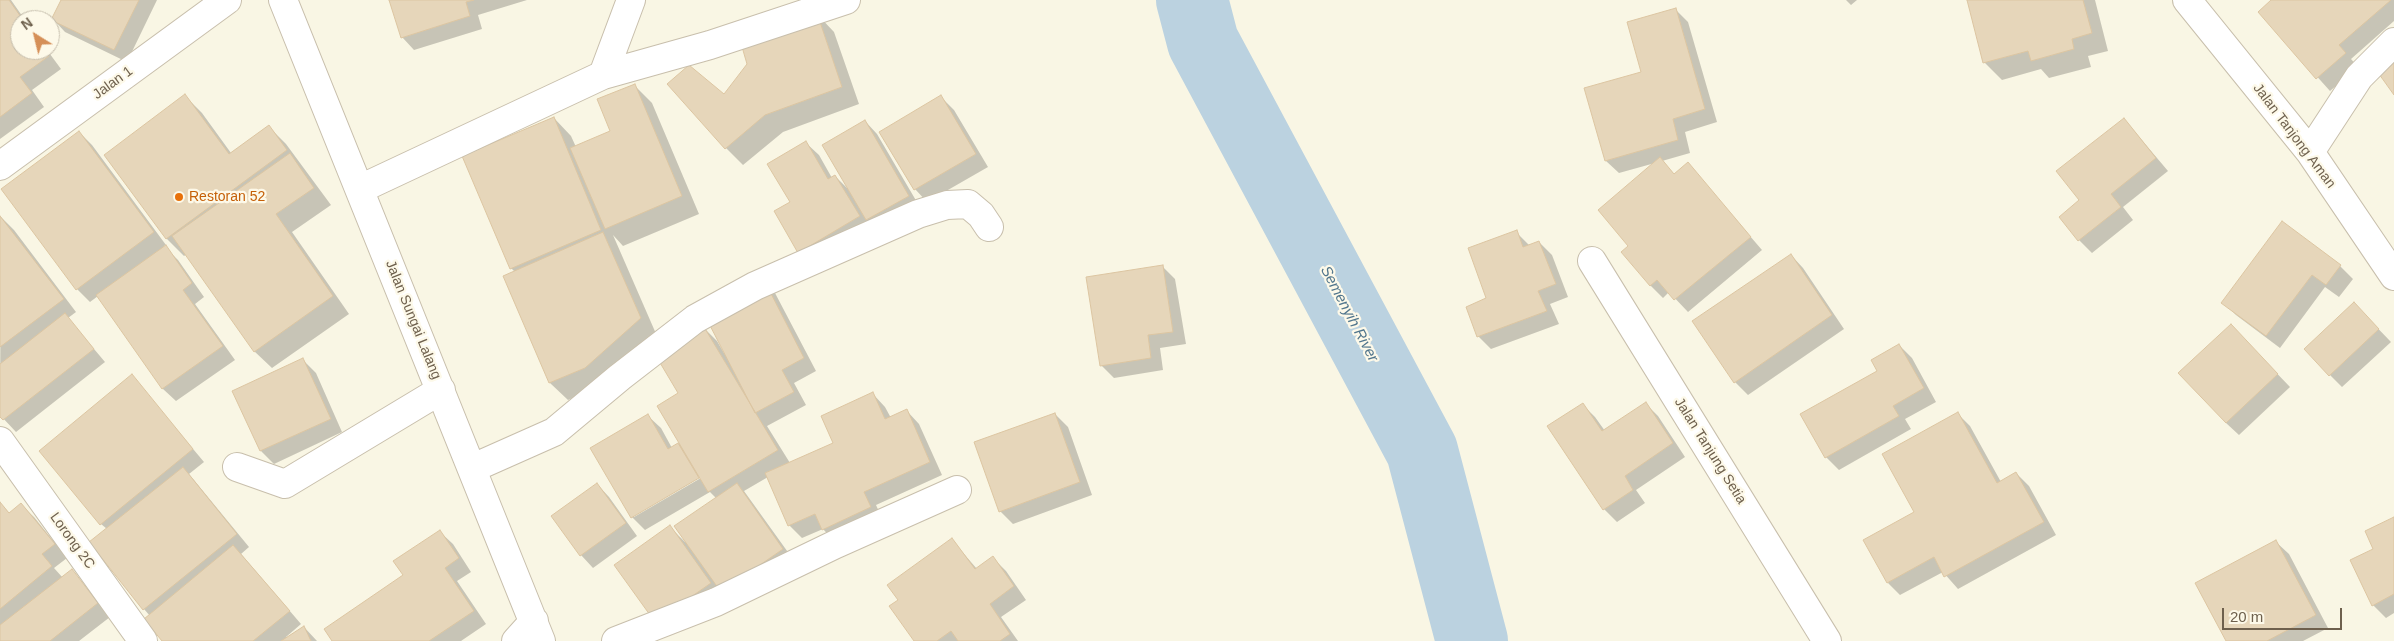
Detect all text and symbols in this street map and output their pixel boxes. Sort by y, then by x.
north arrow [10,10,60,60]
text: N [18,14,36,33]
street label: Jalan 1 [90,63,136,103]
street label: Jalan Tanjong Aman [2249,80,2339,192]
place label: Restoran 52 [189,189,265,205]
marker: Restoran 52 [173,191,185,203]
street label: Jalan Sungai Lalang [381,258,445,382]
water label: Semenyih River [1316,263,1382,365]
street label: Jalan Tanjung Setia [1670,395,1750,507]
street label: Lorong 2C [46,510,98,572]
scale bar [2224,598,2344,630]
text: 20 m [2230,608,2263,625]

